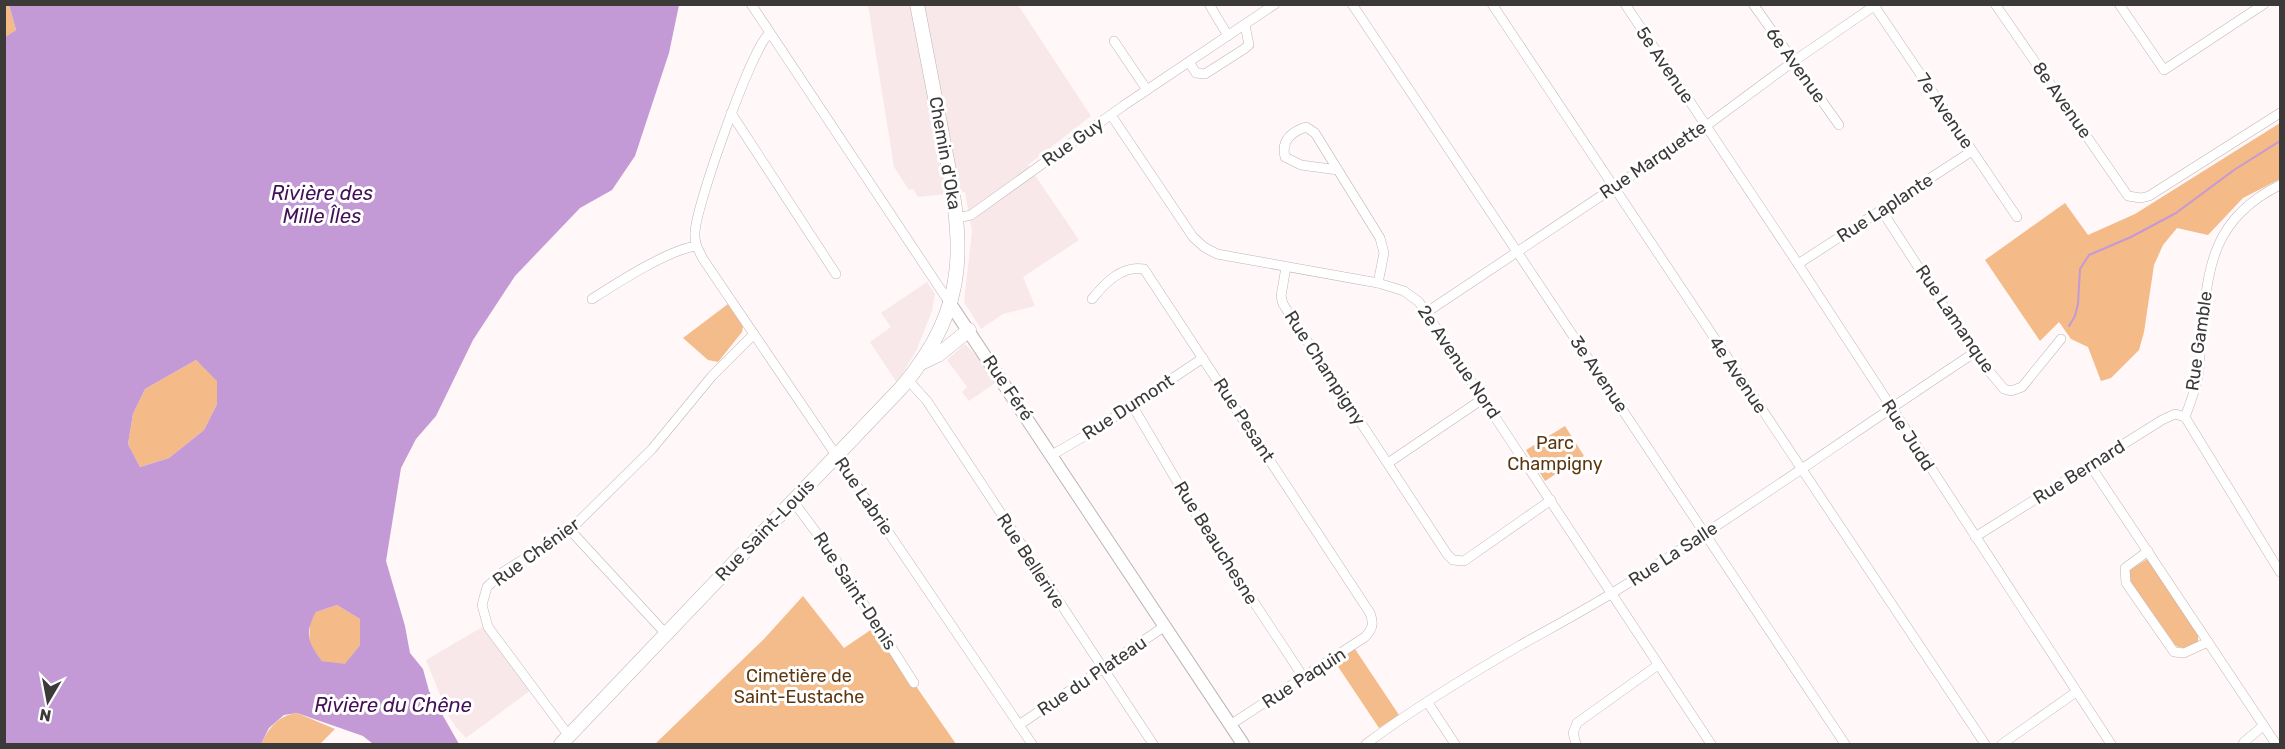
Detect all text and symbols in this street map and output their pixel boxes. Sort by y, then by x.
street label: 5e Avenue [1631,22,1699,108]
street label: 6e Avenue [1761,23,1831,107]
street label: 8e Avenue [2028,57,2096,143]
street label: 7e Avenue [1912,69,1978,153]
street label: Chemin d'Oka [924,95,966,211]
street label: Rue Guy [1038,113,1108,171]
street label: Rue Marquette [1596,116,1710,204]
street label: Rue Laplante [1833,169,1937,247]
water label: Rivière des Mille Îles [271,181,373,228]
street label: Rue Lamanque [1911,261,1999,377]
street label: Rue Gamble [2181,290,2217,392]
street label: 2e Avenue Nord [1413,301,1505,423]
street label: Rue Champigny [1280,306,1370,430]
street label: 3e Avenue [1565,331,1633,417]
street label: 4e Avenue [1704,332,1772,418]
street label: Rue Féré [978,351,1038,425]
street label: Rue Dumont [1078,369,1178,445]
street label: Rue Pesant [1209,374,1279,466]
street label: Rue Judd [1877,395,1939,475]
park label: Parc Champigny [1507,432,1603,475]
street label: Rue Bernard [2029,435,2129,509]
street label: Rue Labrie [830,453,898,539]
street label: Rue Saint-Louis [711,474,819,586]
street label: Rue Beauchesne [1169,477,1263,609]
street label: Rue Bellerive [992,509,1070,613]
street label: Rue Chénier [488,513,584,591]
street label: Rue La Salle [1624,517,1722,591]
street label: Rue Saint-Denis [809,528,901,654]
street label: Rue du Plateau [1033,631,1151,721]
street label: Rue Paquin [1258,643,1350,713]
park label: Cimetière de Saint-Eustache [734,665,864,708]
north arrow [18,671,78,731]
water label: Rivière du Chêne [314,693,472,717]
text: N [38,705,53,726]

